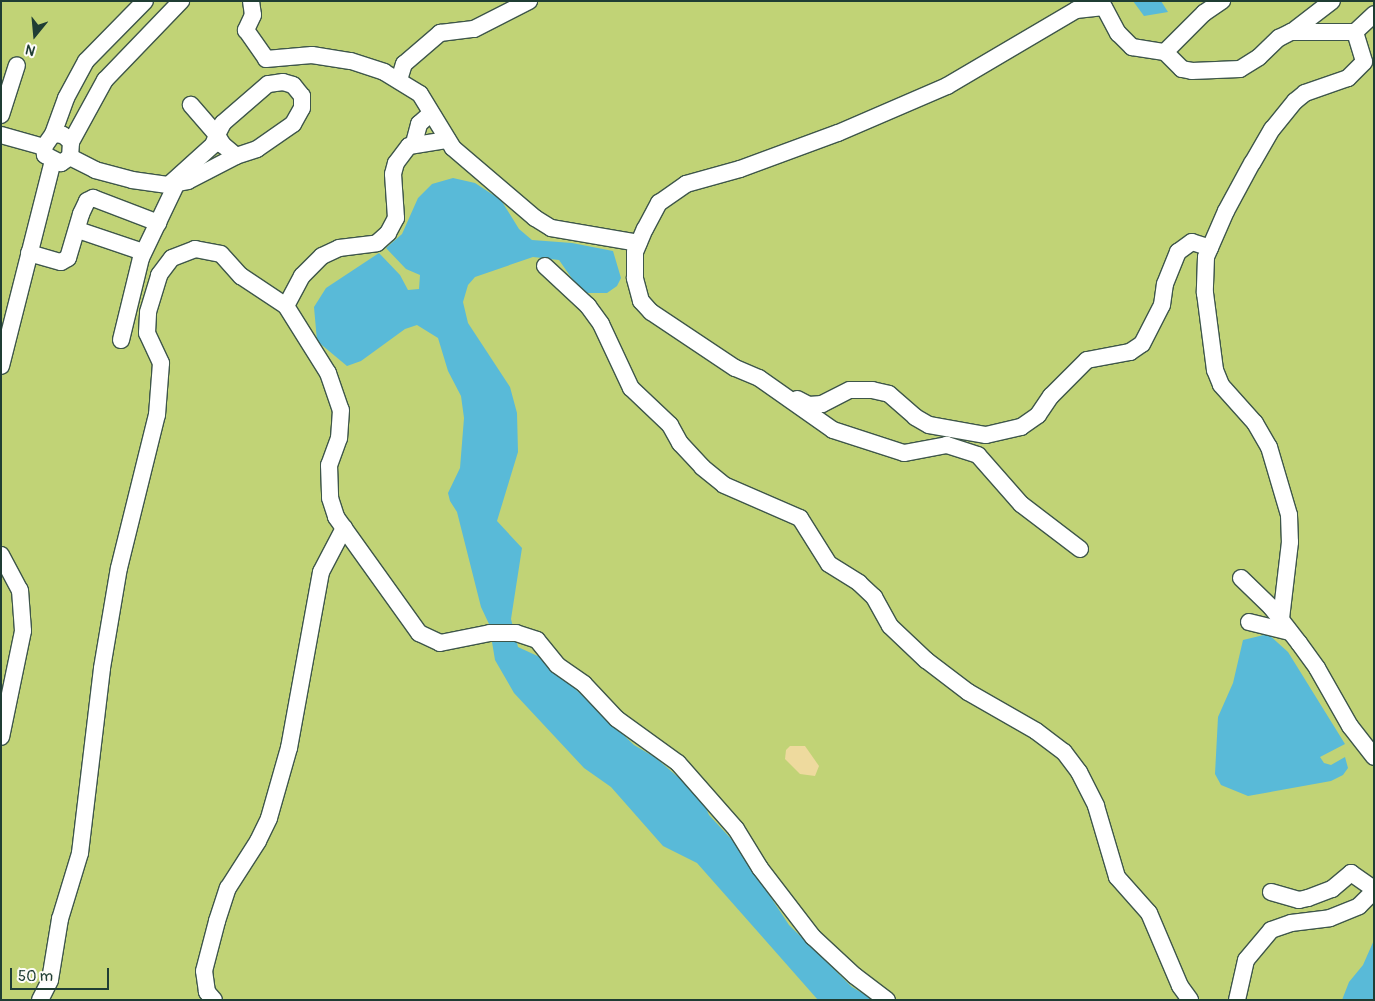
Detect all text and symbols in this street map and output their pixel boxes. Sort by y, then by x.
north arrow [10,10,60,60]
text: N [23,40,37,59]
scale bar [12,958,111,990]
text: 50 m [18,967,53,986]

